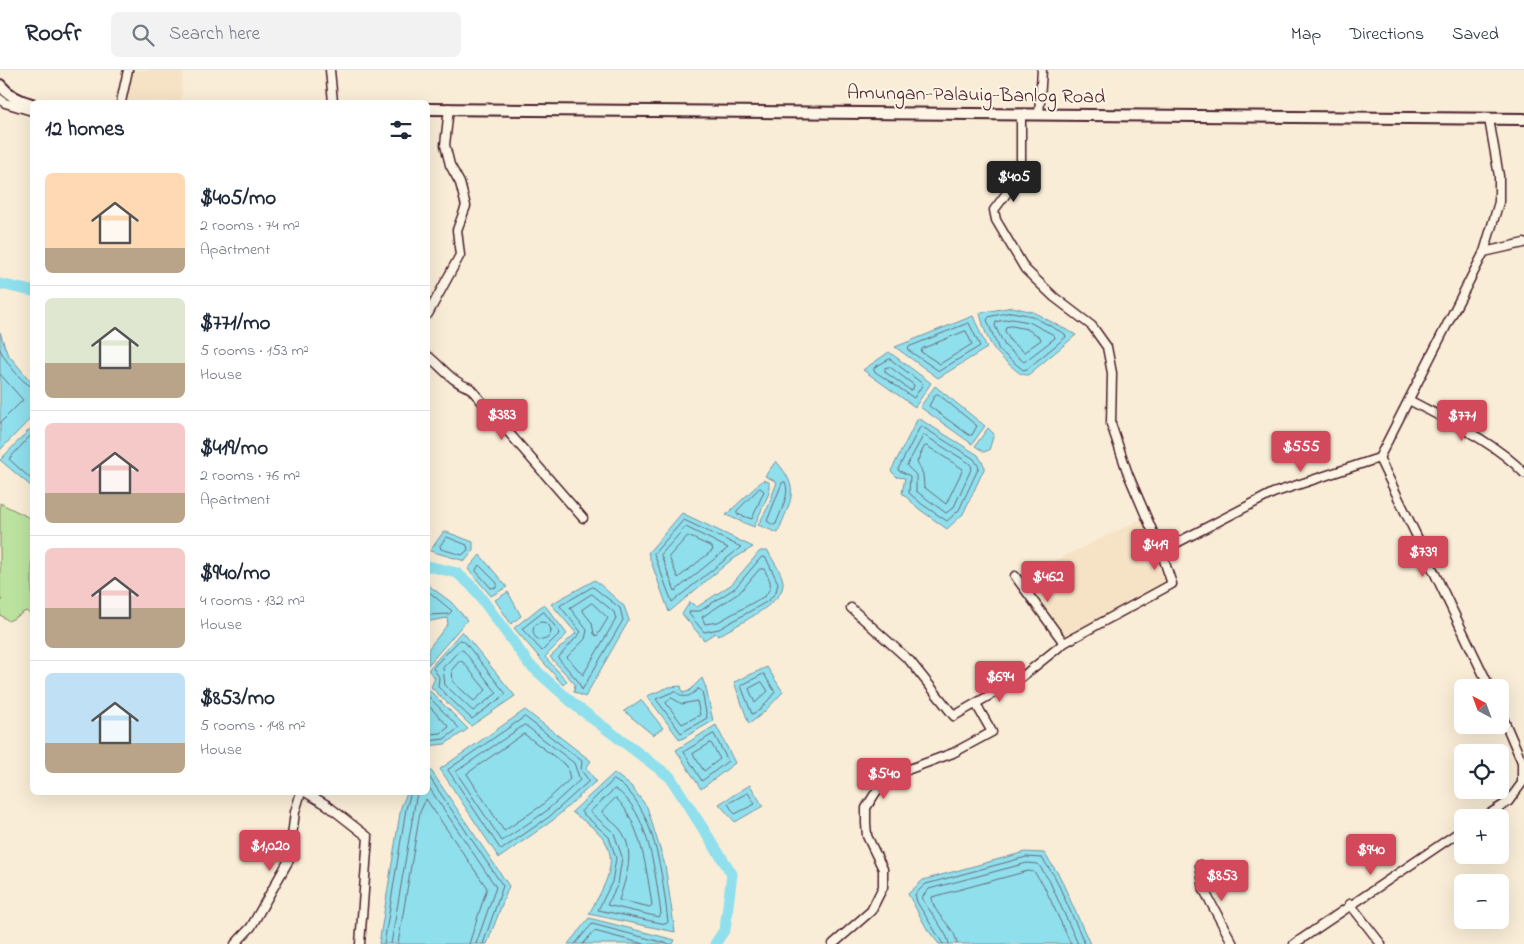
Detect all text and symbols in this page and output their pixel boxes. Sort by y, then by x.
search box [111,12,461,57]
text: Roofr [25,17,81,52]
icon: search [129,21,157,49]
text: Search here [169,21,260,48]
text: Map [1291,22,1321,48]
text: Directions [1349,22,1424,48]
text: Saved [1452,22,1499,48]
street label: Amungan-Palauig-Banlog Road [847,79,1105,114]
text: 12 homes [45,115,125,145]
icon: filters [387,116,415,144]
pin: $405 [984,160,1044,203]
text: $405 [998,165,1030,189]
text: $405/mo [200,184,276,214]
icon: home [85,193,145,253]
text: 2 rooms · 74 m² [200,214,300,238]
text: Apartment [200,238,270,262]
text: $771/mo [200,309,270,339]
icon: home [85,318,145,378]
text: 5 rooms · 153 m² [200,339,309,363]
text: House [200,363,242,387]
pin: $383 [472,398,532,441]
pin: $771 [1432,400,1492,442]
text: $383 [488,403,516,427]
text: $771 [1448,404,1476,428]
pin: $555 [1271,430,1331,473]
text: $419/mo [200,434,268,464]
text: $555 [1282,435,1320,459]
icon: home [85,443,145,503]
text: 2 rooms · 76 m² [200,464,300,488]
text: Apartment [200,488,270,512]
pin: $419 [1125,528,1185,571]
text: $419 [1142,533,1168,557]
pin: $739 [1393,536,1453,578]
text: $739 [1409,540,1437,564]
text: $940/mo [200,559,270,589]
pin: $462 [1018,560,1078,603]
text: $462 [1032,565,1064,589]
icon: home [85,568,145,628]
text: 4 rooms · 132 m² [200,589,305,613]
text: House [200,613,242,637]
pin: $694 [970,660,1030,703]
text: $694 [986,665,1014,689]
north arrow [1454,679,1509,734]
map controls [1454,679,1509,929]
text: $853/mo [200,684,275,714]
icon: home [85,693,145,753]
text: 5 rooms · 148 m² [200,714,306,738]
text: House [200,738,242,762]
button: locate [1454,744,1509,799]
pin: $540 [854,758,914,800]
text: $540 [868,762,900,786]
button: + [1454,809,1509,864]
pin: $1,020 [229,830,311,872]
text: $1,020 [250,834,290,858]
pin: $940 [1341,834,1401,876]
text: $940 [1357,838,1385,862]
pin: $853 [1192,860,1252,902]
text: $853 [1206,864,1238,888]
button: − [1454,874,1509,929]

